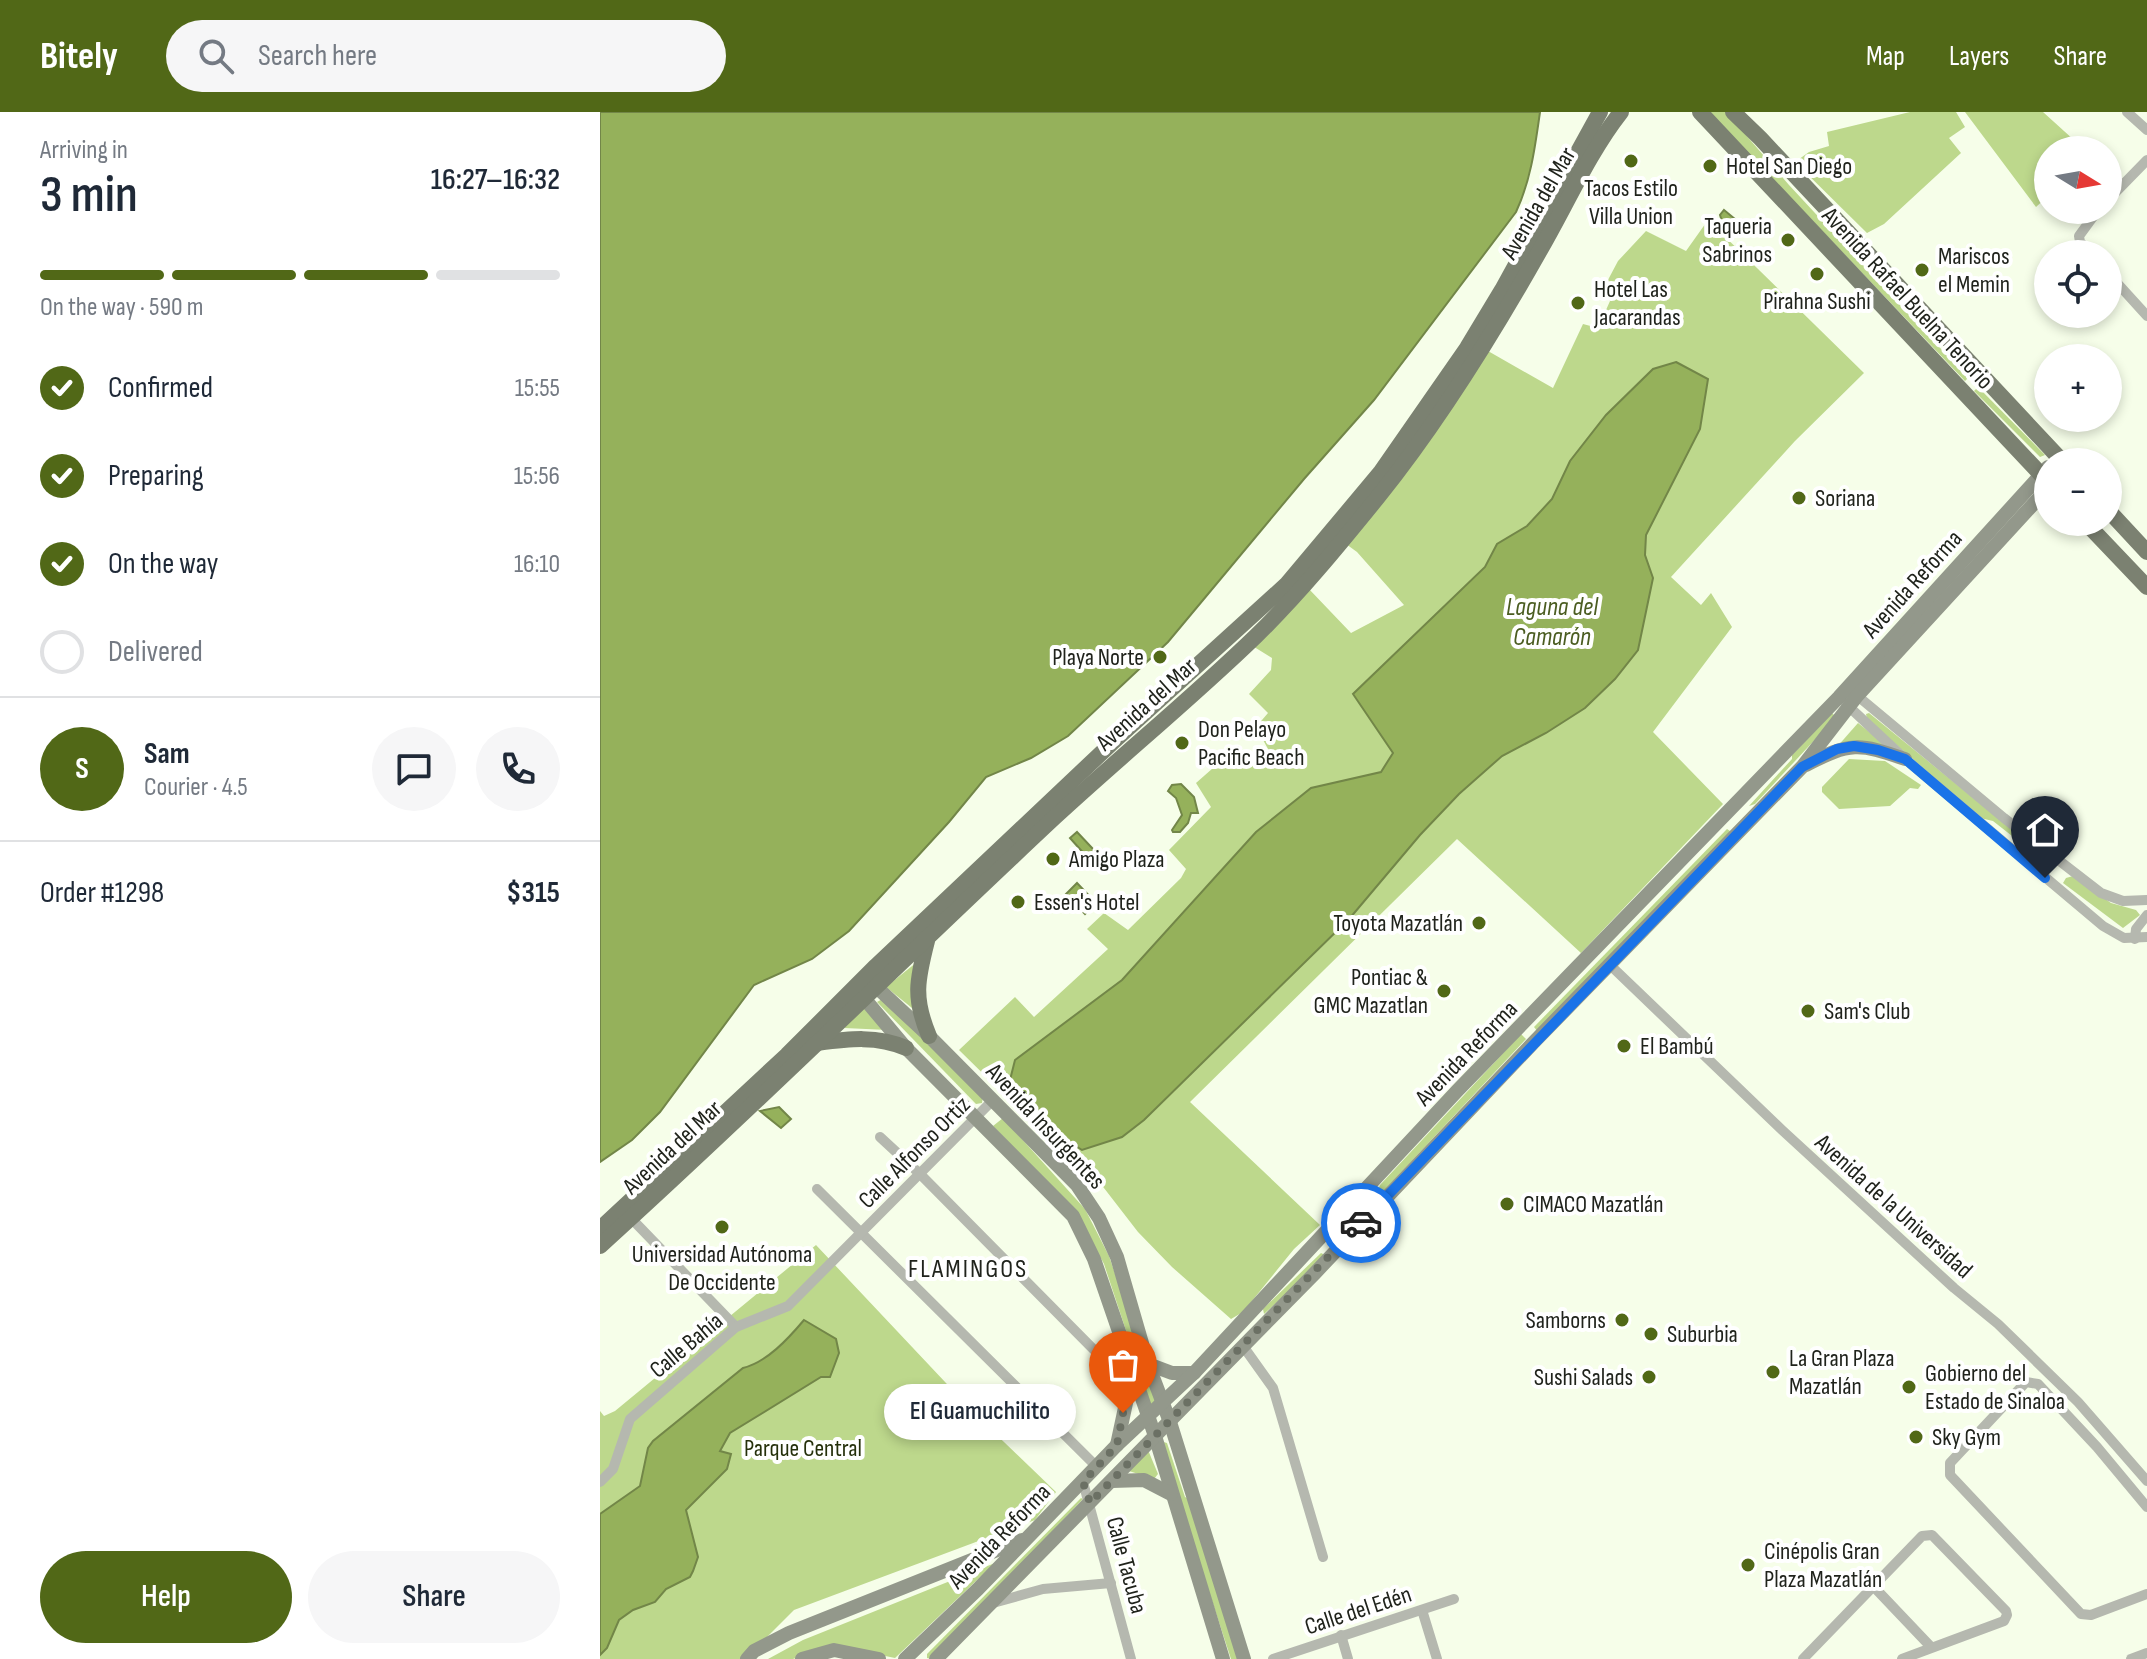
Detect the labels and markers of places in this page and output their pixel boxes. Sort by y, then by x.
marker: Tacos Estilo Villa Union [1622,152,1640,170]
place label: Hotel San Diego [1726,152,1852,181]
marker: Hotel San Diego [1701,157,1719,175]
place label: Tacos Estilo Villa Union [1584,174,1678,231]
place label: Taqueria Sabrinos [1702,212,1772,269]
marker: Taqueria Sabrinos [1779,231,1797,249]
place label: Mariscos el Memin [1938,242,2010,299]
marker: Mariscos el Memin [1913,261,1931,279]
marker: Pirahna Sushi [1808,265,1826,283]
place label: Hotel Las Jacarandas [1593,275,1681,332]
place label: Pirahna Sushi [1763,287,1871,316]
marker: Hotel Las Jacarandas [1569,294,1587,312]
place label: Soriana [1815,484,1875,513]
marker: Soriana [1790,489,1808,507]
place label: Playa Norte [1052,643,1144,672]
marker: Playa Norte [1151,648,1169,666]
place label: Don Pelayo Pacific Beach [1198,715,1304,772]
marker: Don Pelayo Pacific Beach [1173,734,1191,752]
pin [2011,796,2079,878]
place label: Amigo Plaza [1068,845,1165,874]
marker: Amigo Plaza [1044,850,1062,868]
place label: Essen's Hotel [1034,888,1140,917]
marker: Essen's Hotel [1009,893,1027,911]
place label: Toyota Mazatlán [1333,909,1463,938]
marker: Toyota Mazatlán [1470,914,1488,932]
place label: Pontiac & GMC Mazatlan [1314,963,1428,1020]
marker: Pontiac & GMC Mazatlan [1435,982,1453,1000]
place label: Sam's Club [1824,997,1910,1026]
marker: Sam's Club [1799,1002,1817,1020]
place label: El Bambú [1640,1032,1714,1061]
marker: El Bambú [1615,1037,1633,1055]
place label: CIMACO Mazatlán [1523,1190,1664,1219]
marker: CIMACO Mazatlán [1498,1195,1516,1213]
marker: Universidad Autónoma De Occidente [713,1218,731,1236]
place label: Universidad Autónoma De Occidente [632,1240,812,1297]
place label: Samborns [1525,1306,1606,1335]
marker: Samborns [1613,1311,1631,1329]
place label: Suburbia [1667,1320,1738,1349]
marker: Suburbia [1642,1325,1660,1343]
pin [1089,1331,1157,1413]
place label: La Gran Plaza Mazatlán [1789,1344,1894,1401]
place label: Gobierno del Estado de Sinaloa [1925,1359,2065,1416]
place label: Sushi Salads [1534,1363,1633,1392]
marker: La Gran Plaza Mazatlán [1764,1363,1782,1381]
marker: Sushi Salads [1640,1368,1658,1386]
marker: Gobierno del Estado de Sinaloa [1900,1378,1918,1396]
callout: El Guamuchilito [883,1385,1075,1441]
place label: Sky Gym [1932,1423,2001,1452]
marker: Sky Gym [1907,1428,1925,1446]
place label: Cinépolis Gran Plaza Mazatlán [1764,1537,1882,1594]
marker: Cinépolis Gran Plaza Mazatlán [1739,1556,1757,1574]

